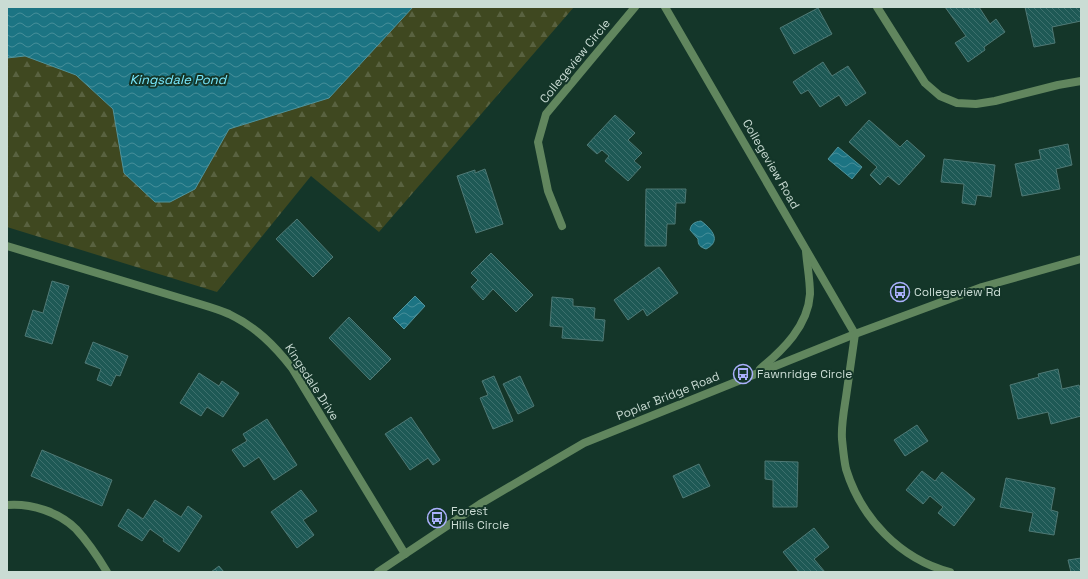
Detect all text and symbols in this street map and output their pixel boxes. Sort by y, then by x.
street label: Collegeview Circle [536,16,614,106]
water label: Kingsdale Pond [130,71,228,88]
street label: Collegeview Road [739,116,803,212]
bus stop icon: Collegeview Rd [889,281,911,303]
place label: Collegeview Rd [914,284,1001,300]
street label: Kingsdale Drive [281,341,343,423]
bus stop icon: Fawnridge Circle [732,363,754,385]
place label: Fawnridge Circle [757,366,852,382]
street label: Poplar Bridge Road [614,368,722,424]
place label: Forest Hills Circle [451,503,509,533]
bus stop icon: Forest Hills Circle [426,507,448,529]

